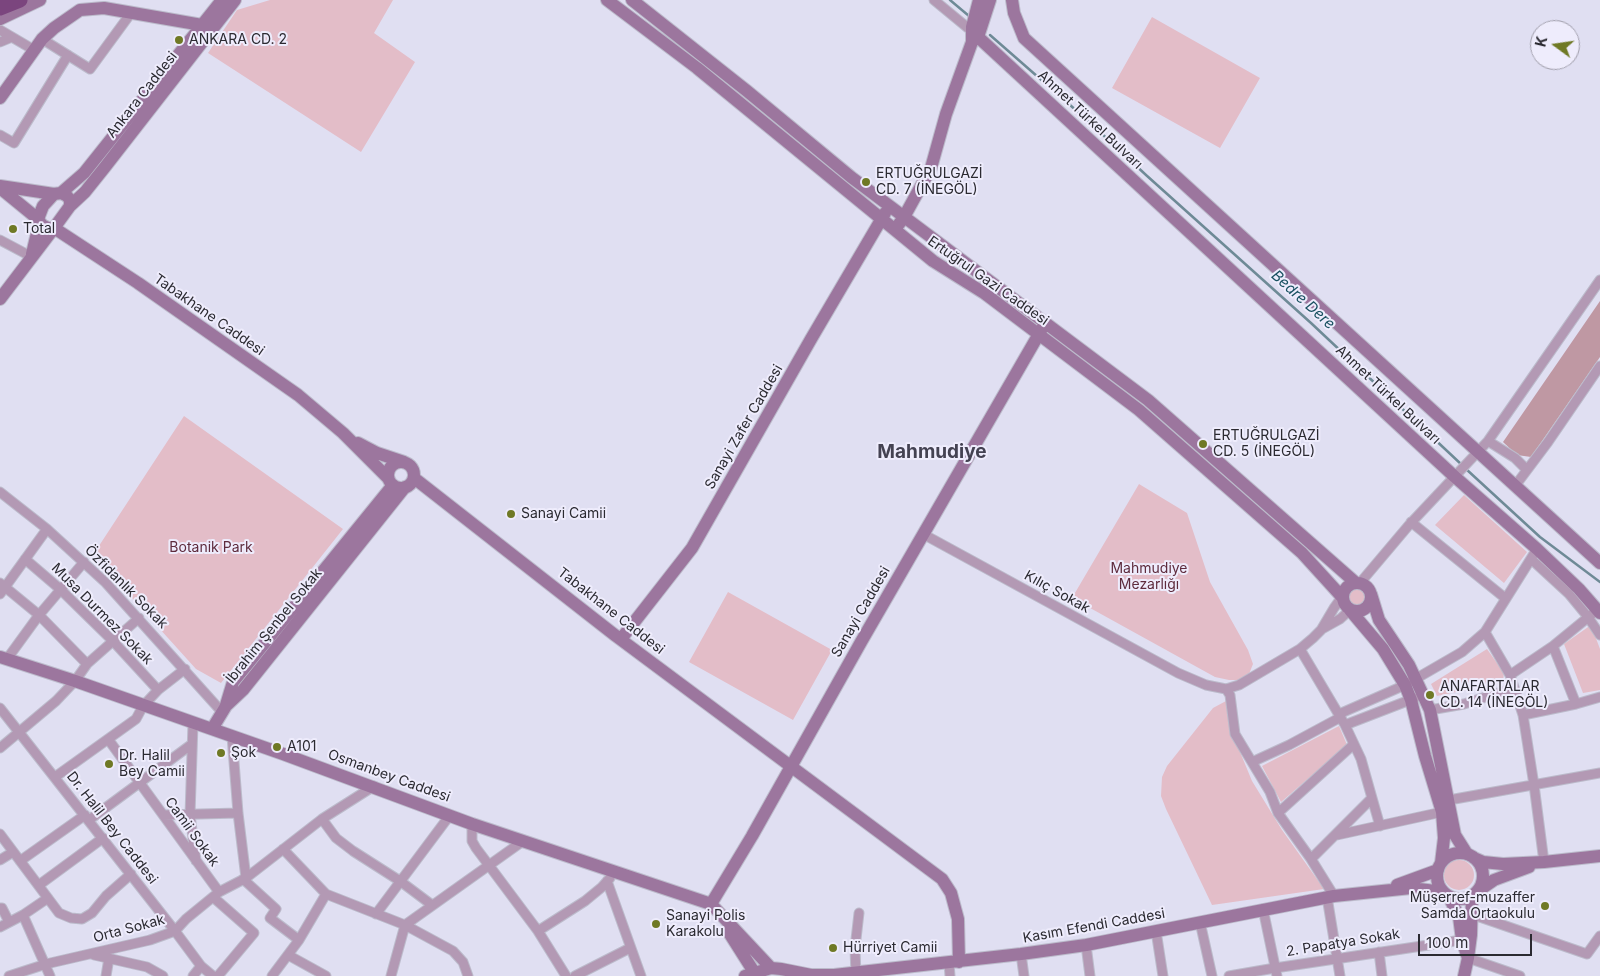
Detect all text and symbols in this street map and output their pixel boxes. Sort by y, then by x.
north arrow [1530,20,1580,70]
place label: ANKARA CD. 2 [189,32,287,48]
marker: ANKARA CD. 2 [173,34,185,46]
text: K [1531,35,1550,48]
street label: Ankara Caddesi [103,49,181,141]
street label: Ahmet Türkel Bulvarı [1034,67,1146,173]
place label: ERTUĞRULGAZİ CD. 7 (İNEGÖL) [876,166,983,198]
marker: ERTUĞRULGAZİ CD. 7 (İNEGÖL) [860,176,872,188]
place label: Total [23,221,55,237]
marker: Total [7,223,19,235]
street label: Ertuğrul Gazi Caddesi [924,233,1052,329]
water label: Bedre Dere [1267,267,1339,333]
street label: Tabakhane Caddesi [151,271,267,359]
street label: Ahmet Türkel Bulvarı [1332,342,1444,448]
street label: Sanayi Zafer Caddesi [701,362,787,492]
place label: ERTUĞRULGAZİ CD. 5 (İNEGÖL) [1213,428,1320,461]
marker: ERTUĞRULGAZİ CD. 5 (İNEGÖL) [1197,438,1209,450]
district label: Mahmudiye [877,441,987,463]
place label: Sanayi Camii [521,506,606,522]
marker: Sanayi Camii [505,508,517,520]
park label: Botanik Park [169,540,253,556]
street label: Özfidanlık Sokak [81,542,171,632]
street label: Musa Durmez Sokak [48,560,156,668]
park label: Mahmudiye Mezarlığı [1110,561,1188,594]
street label: Tabakhane Caddesi [554,564,668,658]
street label: Sanayi Caddesi [828,564,894,660]
street label: İbrahim Şenbel Sokak [222,565,326,687]
street label: Kılıç Sokak [1021,567,1093,617]
place label: ANAFARTALAR CD. 14 (İNEGÖL) [1440,679,1548,712]
marker: ANAFARTALAR CD. 14 (İNEGÖL) [1424,689,1436,701]
place label: A101 [287,739,316,755]
marker: A101 [271,741,283,753]
place label: Şok [231,745,256,761]
street label: Osmanbey Caddesi [326,746,452,806]
marker: Şok [215,747,227,759]
place label: Dr. Halil Bey Camii [119,748,185,780]
marker: Dr. Halil Bey Camii [103,758,115,770]
street label: Dr. Halil Bey Caddesi [63,769,161,887]
street label: Camii Sokak [161,794,223,870]
place label: Müşerref-muzaffer Samda Ortaokulu [1410,890,1535,922]
marker: Müşerref-muzaffer Samda Ortaokulu [1539,900,1551,912]
street label: Kasım Efendi Caddesi [1022,905,1166,947]
place label: Sanayi Polis Karakolu [666,908,745,940]
street label: Orta Sokak [91,911,167,947]
marker: Sanayi Polis Karakolu [650,918,662,930]
scale bar [1420,924,1534,956]
street label: 2. Papatya Sokak [1285,926,1401,960]
text: 100 m [1426,933,1468,952]
place label: Hürriyet Camii [843,940,937,956]
marker: Hürriyet Camii [827,942,839,954]

